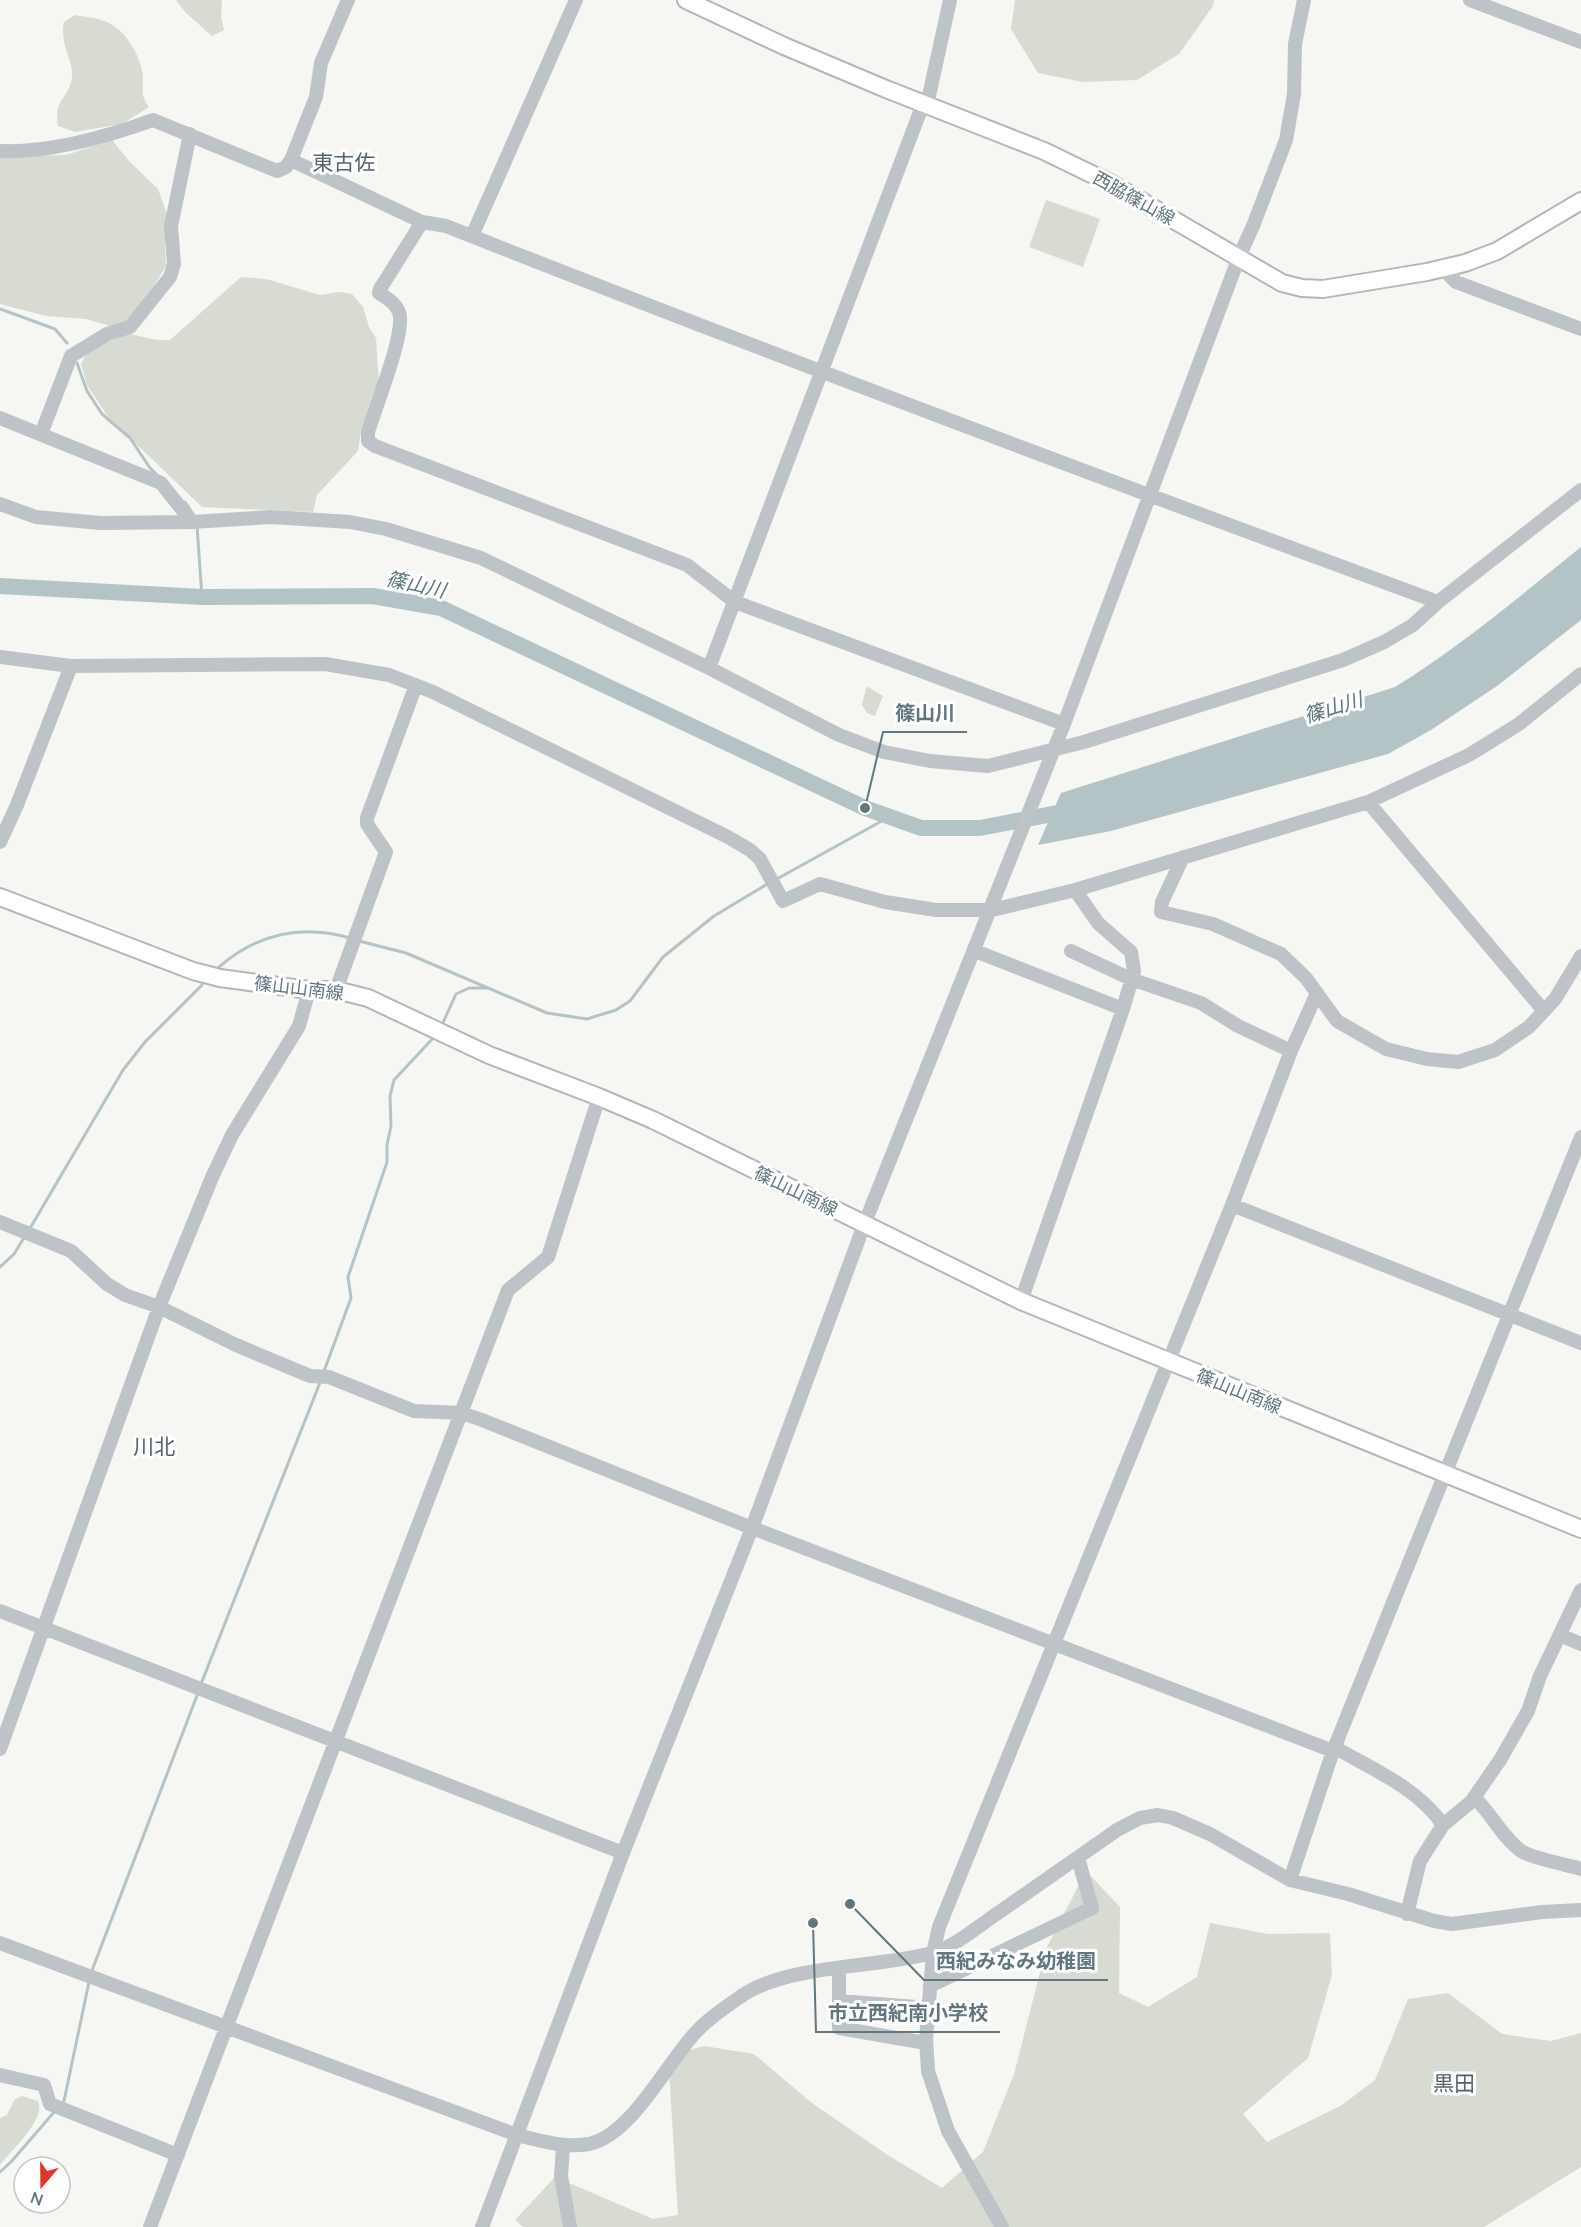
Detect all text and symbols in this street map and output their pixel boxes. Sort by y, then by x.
district label: 東古佐 [313,149,376,175]
street label: 西脇篠山線 [1089,166,1179,230]
water label: 篠山川 [384,566,450,603]
water label: 篠山川 [1301,686,1367,728]
callout: 篠山川 [883,694,967,732]
text: 篠山川 [895,700,955,725]
street label: 篠山山南線 [253,971,345,1005]
street label: 篠山山南線 [751,1161,841,1221]
street label: 篠山山南線 [1193,1363,1285,1419]
district label: 川北 [133,1433,175,1459]
callout: 西紀みなみ幼稚園 [924,1942,1108,1980]
text: 西紀みなみ幼稚園 [936,1948,1096,1973]
callout: 市立西紀南小学校 [816,1994,1000,2032]
text: 市立西紀南小学校 [828,2000,988,2025]
district label: 黒田 [1433,2070,1475,2096]
north arrow [12,2155,72,2215]
text: N [28,2188,46,2211]

